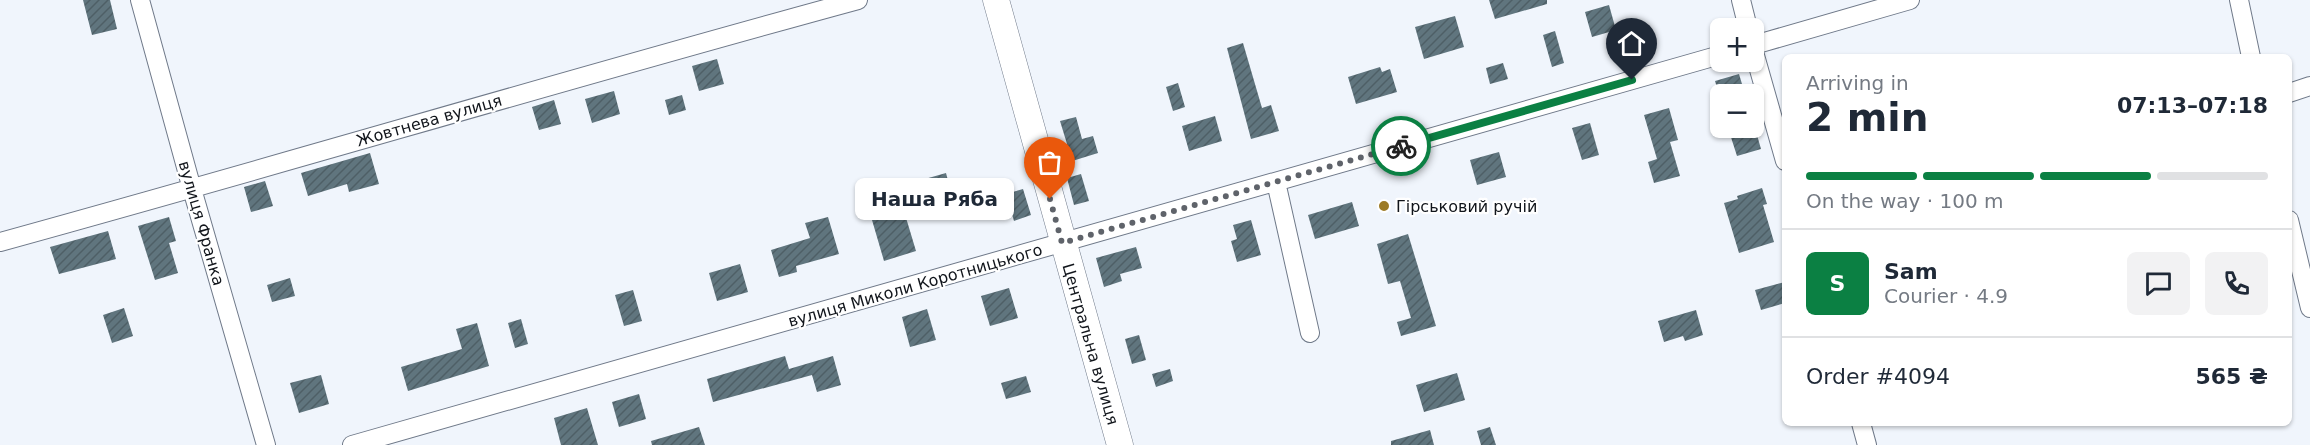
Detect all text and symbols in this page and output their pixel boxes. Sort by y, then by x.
pin [1606,18,1657,80]
map controls [1710,18,1764,138]
button: + [1710,18,1764,72]
icon: home [1615,27,1648,60]
text: Arriving in [1806,71,1909,95]
button: − [1710,84,1764,138]
street label: Жовтнева вулиця [354,91,504,150]
text: 07:13–07:18 [2117,93,2268,118]
text: 2 min [1806,95,1928,140]
courier [1371,116,1431,176]
icon: bike [1385,130,1418,163]
pin [1024,137,1075,199]
icon: bag [1033,146,1066,179]
street label: вулиця Франка [175,159,228,288]
callout: Наша Ряба [855,178,1014,220]
text: Наша Ряба [871,187,998,211]
text: On the way · 100 m [1806,189,2004,213]
place label: Гірськовий ручій [1396,197,1537,216]
marker: Гірськовий ручій [1377,199,1391,213]
street label: вулиця Миколи Коротницького [786,240,1045,331]
button: chat [2127,252,2190,315]
button: phone [2205,252,2268,315]
text: Sam [1884,259,1938,284]
street label: Центральна вулиця [1058,261,1123,427]
text: S [1830,271,1845,296]
text: Courier · 4.9 [1884,284,2008,308]
text: Order #4094 [1806,364,1950,389]
text: 565 ₴ [2196,364,2268,389]

